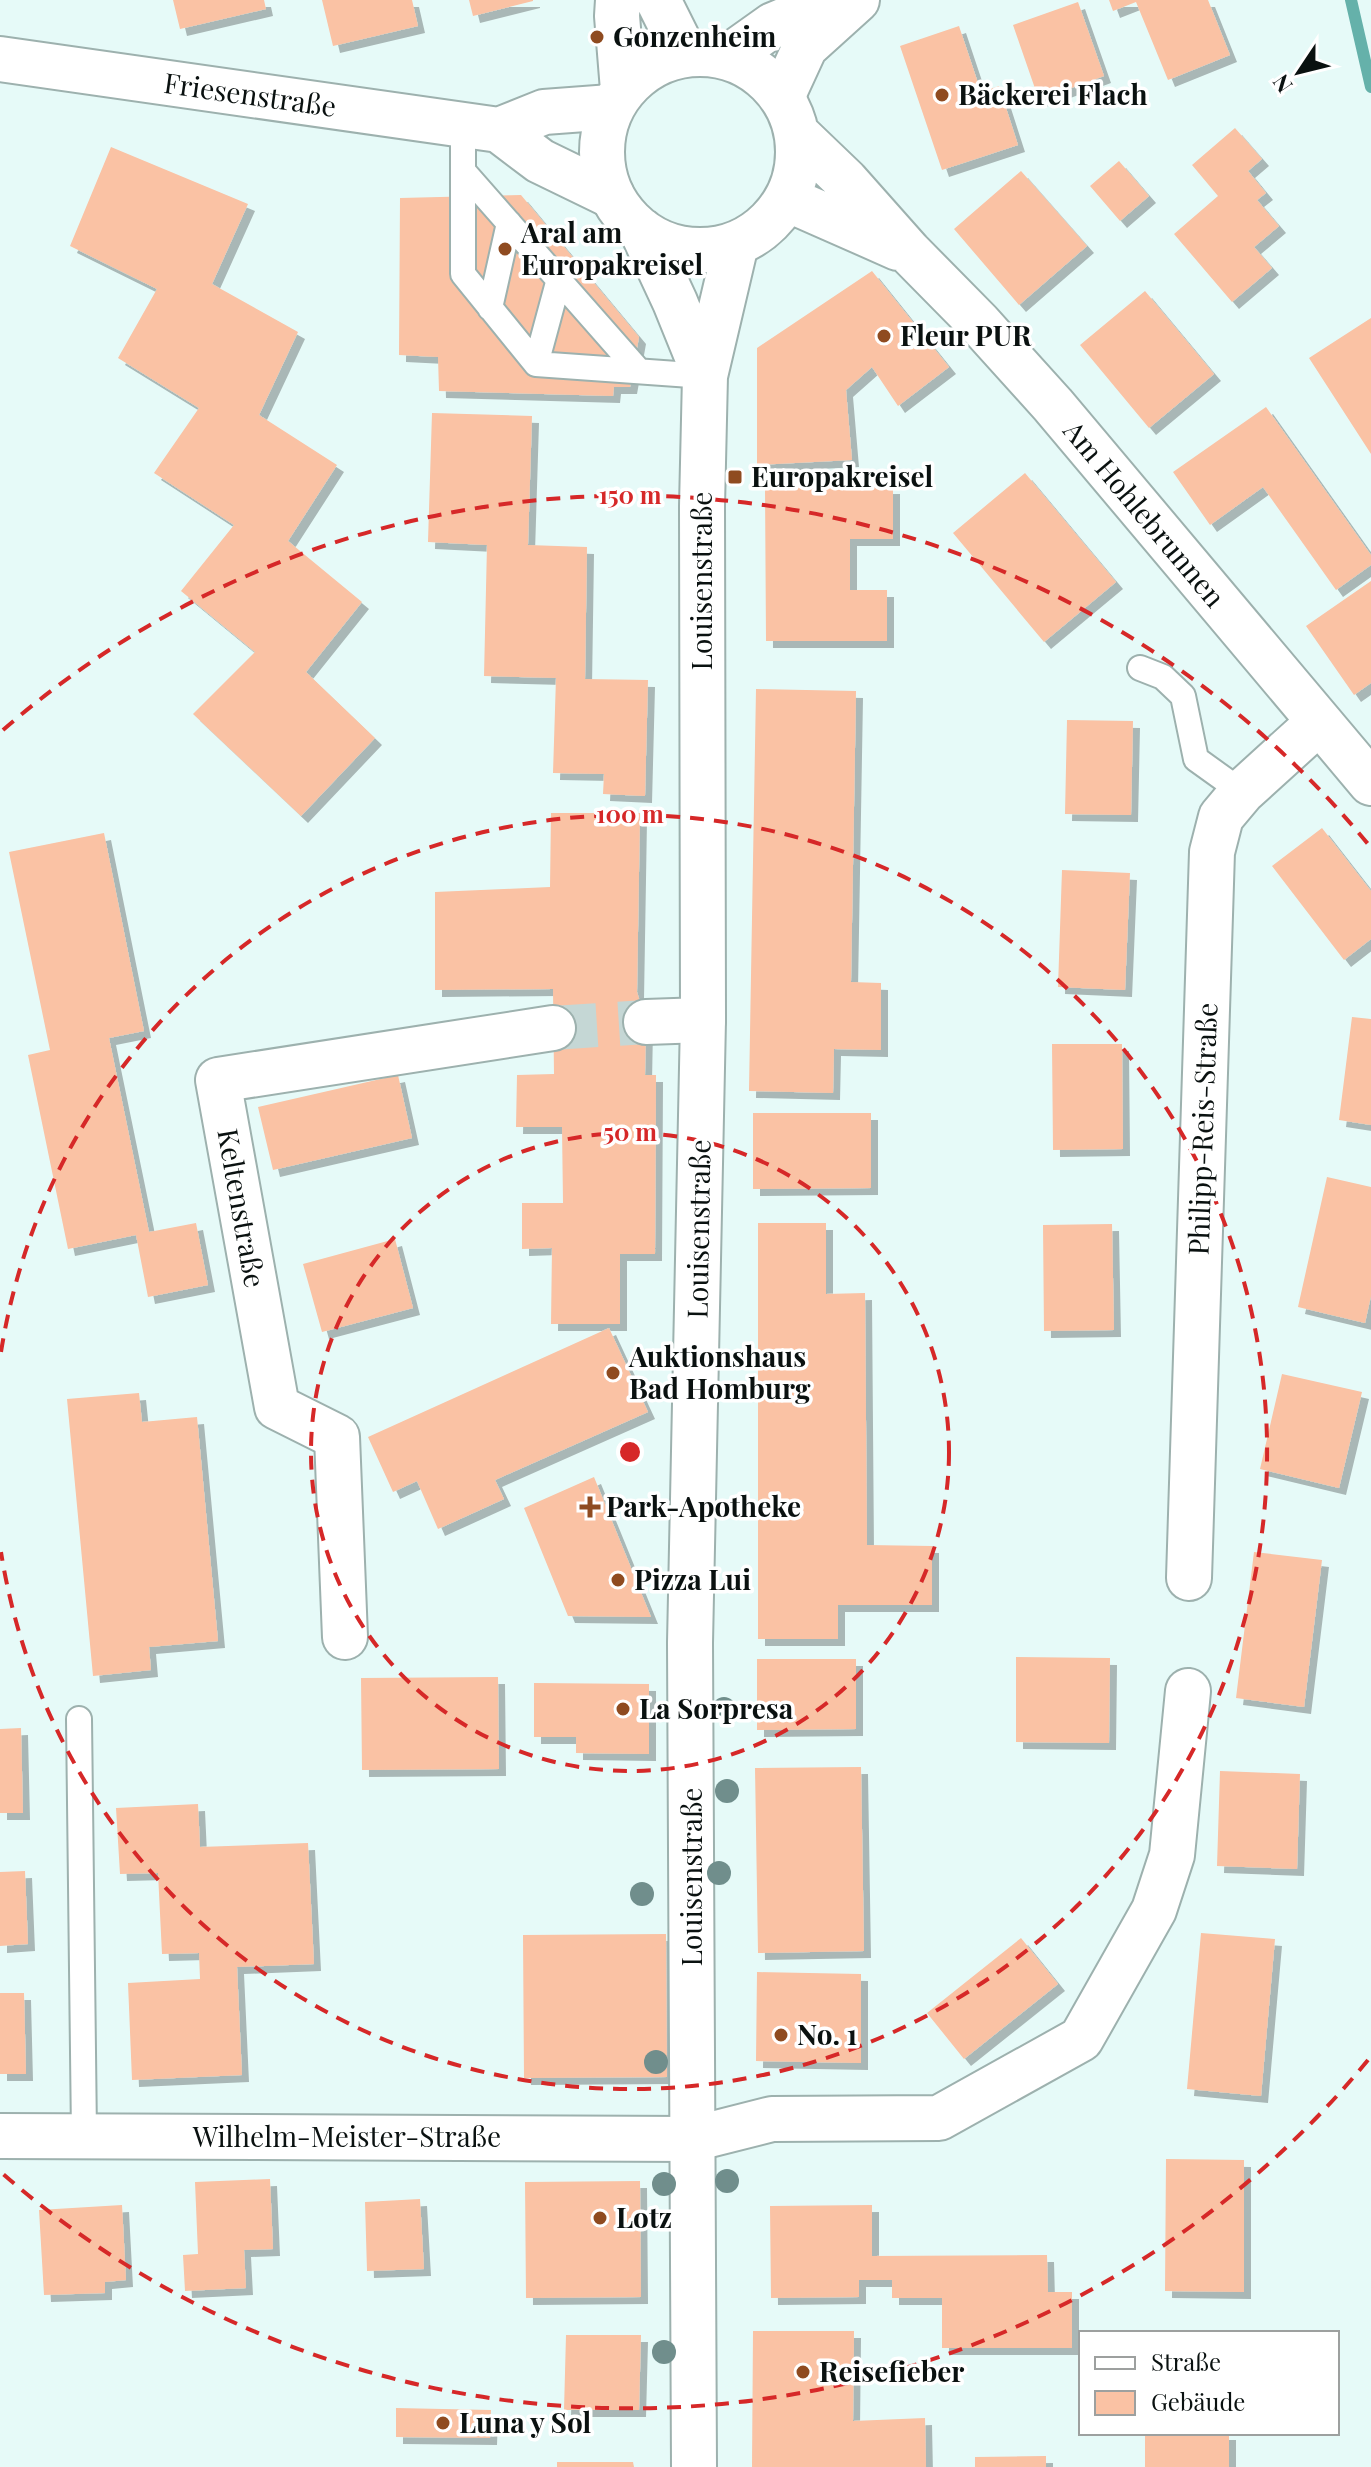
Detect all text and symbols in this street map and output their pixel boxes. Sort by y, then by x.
place label: Gonzenheim [613,17,776,54]
marker: Gonzenheim [588,28,606,46]
north arrow [1259,32,1339,112]
street label: Friesenstraße [162,63,339,124]
text: N [1265,69,1299,99]
place label: Bäckerei Flach [958,75,1148,112]
marker: Bäckerei Flach [933,86,951,104]
place label: Aral am Europakreisel [520,213,704,282]
marker: Aral am Europakreisel [496,240,514,258]
place label: Fleur PUR [900,316,1032,353]
marker: Fleur PUR [875,327,893,345]
street label: Am Hohlebrunnen [1056,411,1234,614]
place label: Europakreisel [751,457,934,494]
marker: Europakreisel [726,468,744,486]
text: 150 m [599,478,662,510]
street label: Louisenstraße [682,491,719,671]
text: 100 m [596,797,664,829]
street label: Philipp-Reis-Straße [1179,1002,1224,1256]
text: 50 m [603,1115,657,1147]
street label: Keltenstraße [210,1125,275,1290]
street label: Louisenstraße [677,1139,718,1319]
place label: Auktionshaus Bad Homburg [628,1337,811,1406]
marker: Auktionshaus Bad Homburg [604,1364,622,1382]
centre of rings [616,1438,644,1466]
place label: Park-Apotheke [606,1487,801,1524]
marker: Park-Apotheke [581,1498,599,1516]
place label: Pizza Lui [634,1560,751,1597]
marker: Pizza Lui [609,1571,627,1589]
place label: La Sorpresa [639,1689,794,1726]
marker: La Sorpresa [614,1700,632,1718]
street label: Louisenstraße [672,1787,709,1967]
place label: No. 1 [797,2015,857,2052]
marker: No. 1 [772,2026,790,2044]
street label: Wilhelm-Meister-Straße [192,2117,501,2154]
place label: Lotz [616,2198,672,2235]
marker: Lotz [591,2209,609,2227]
legend [1079,2331,1339,2435]
text: Straße [1151,2345,1221,2377]
place label: Reisefieber [819,2352,964,2389]
marker: Reisefieber [794,2363,812,2381]
text: Gebäude [1151,2385,1246,2417]
place label: Luna y Sol [459,2403,592,2440]
marker: Luna y Sol [434,2414,452,2432]

